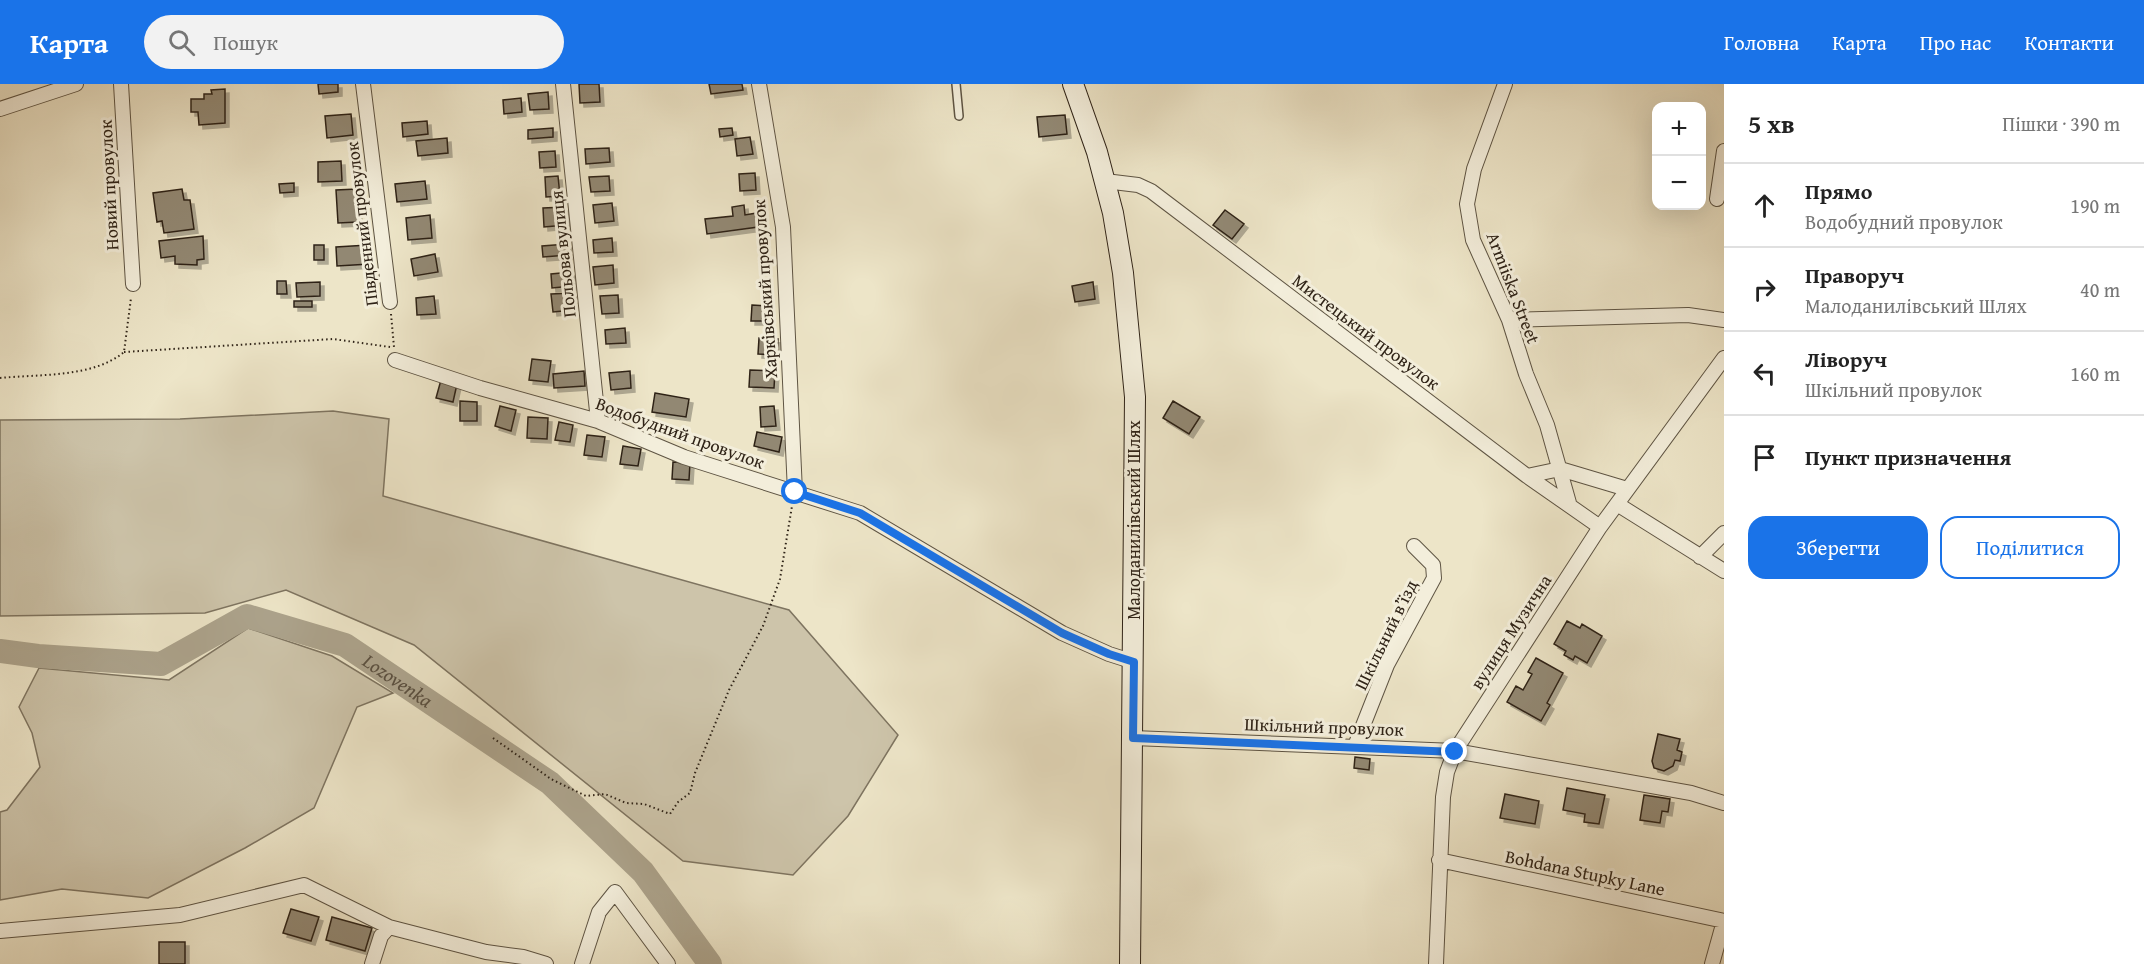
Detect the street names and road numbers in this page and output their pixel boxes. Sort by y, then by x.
street label: Новий провулок [92,118,125,251]
street label: Південний провулок [338,140,385,308]
street label: Польова вулиця [542,189,583,319]
street label: Харківський провулок [745,198,784,380]
street label: Armiiska Street [1480,228,1547,348]
street label: Мистецький провулок [1287,267,1446,397]
street label: Водобудний провулок [592,389,769,476]
street label: Малоданилівський Шлях [1120,419,1147,620]
street label: вулиця Музична [1463,569,1558,695]
street label: Шкільний в’їзд [1347,575,1424,695]
street label: Шкільний провулок [1244,710,1405,743]
street label: Bohdana Stupky Lane [1503,842,1667,903]

